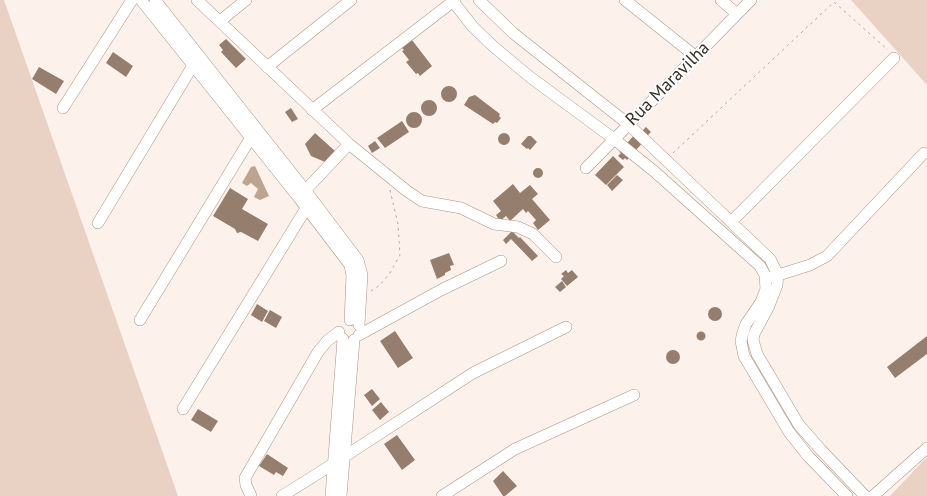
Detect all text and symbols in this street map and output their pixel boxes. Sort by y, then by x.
street label: Rua Maravilha [622,38,714,130]

